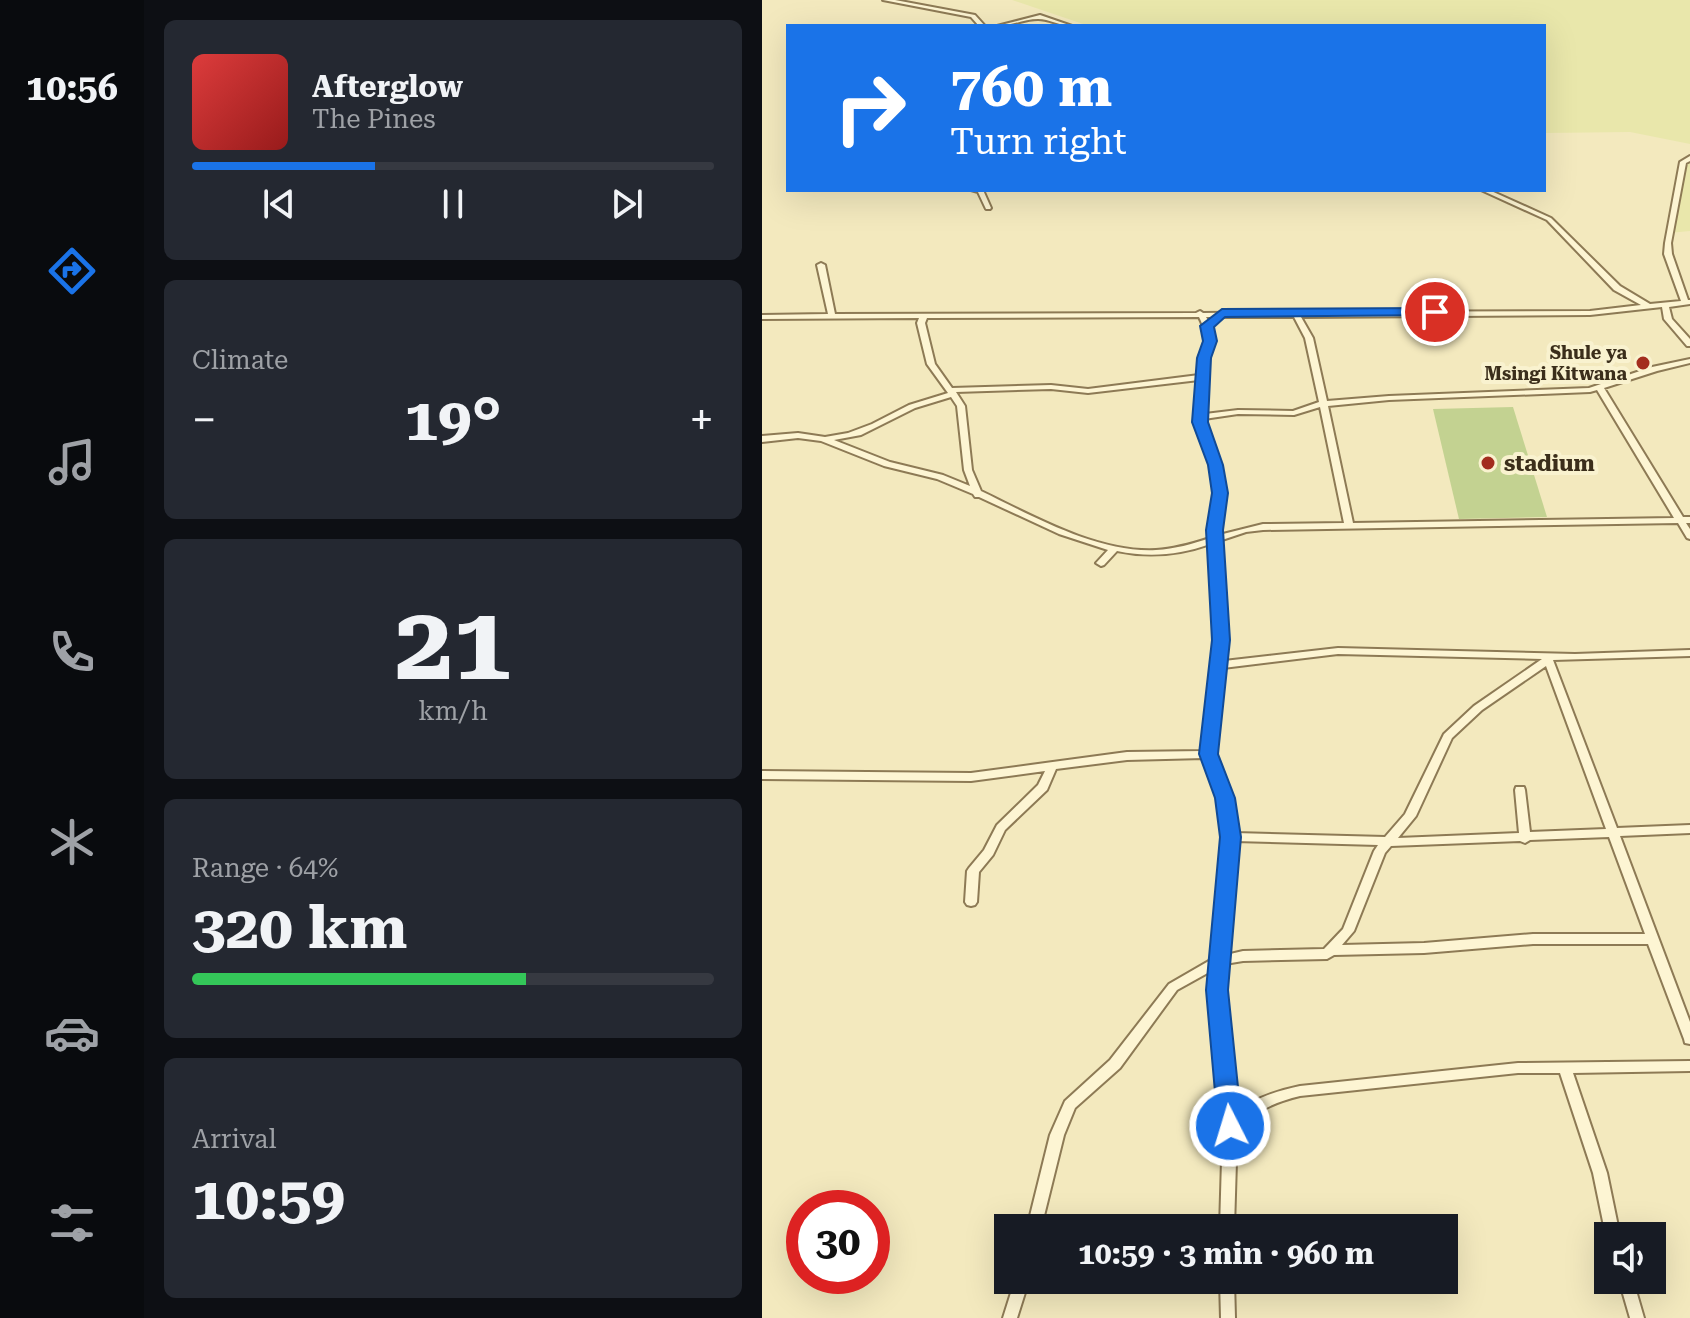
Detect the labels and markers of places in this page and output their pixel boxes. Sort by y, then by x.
pin [1401,278,1469,346]
place label: Shule ya Msingi Kitwana [1484,342,1627,384]
marker: Shule ya Msingi Kitwana [1634,354,1652,372]
place label: stadium [1504,451,1595,476]
marker: stadium [1479,454,1497,472]

